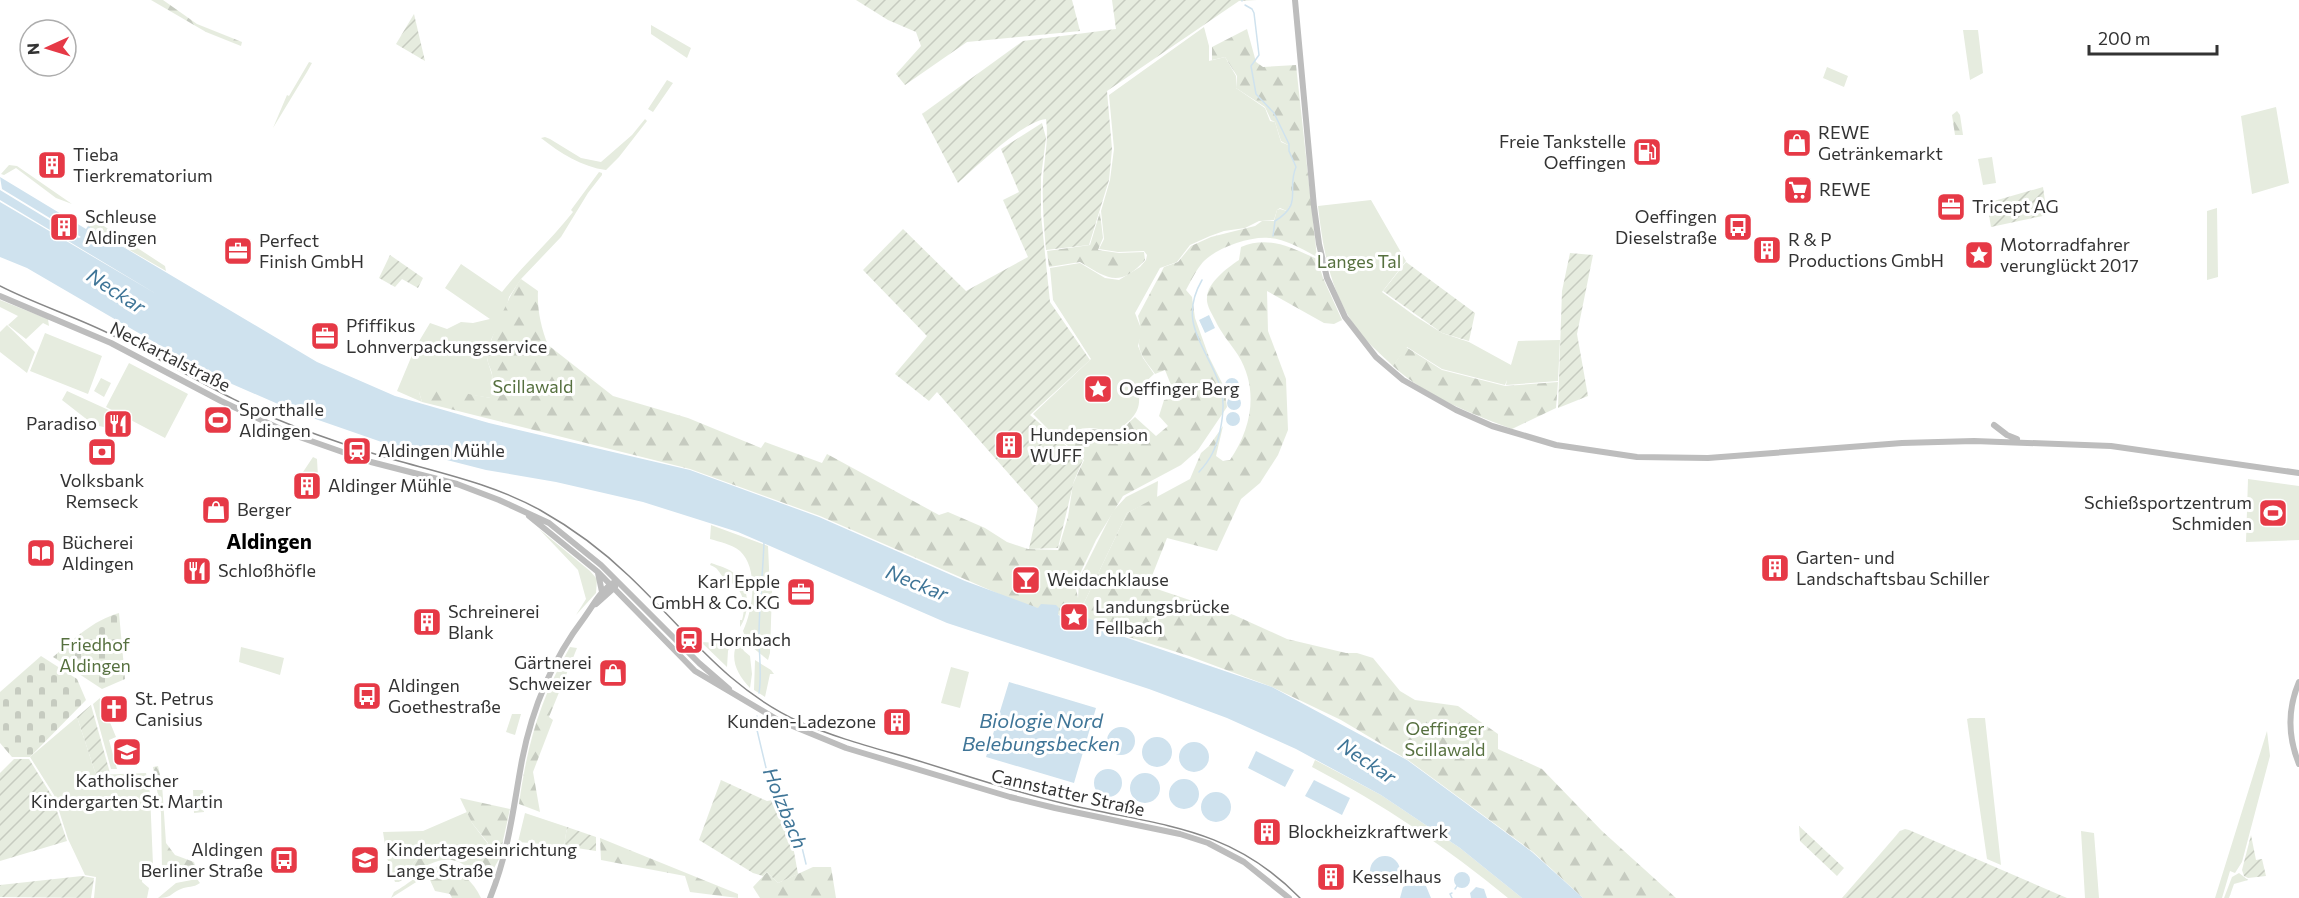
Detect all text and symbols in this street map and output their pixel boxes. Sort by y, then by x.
north arrow [18,18,78,78]
scale bar [2089,18,2216,56]
text: 200 m [2098,27,2151,49]
text: N [23,42,42,56]
place label: REWE Getränkemarkt [1818,121,1943,164]
shop icon: REWE Getränkemarkt [1781,127,1813,159]
place label: Freie Tankstelle Oeffingen [1499,130,1626,173]
fuel station icon: Freie Tankstelle Oeffingen [1631,136,1663,168]
place label: Tieba Tierkrematorium [73,143,213,186]
building icon: Tieba Tierkrematorium [36,149,68,181]
supermarket icon: REWE [1782,174,1814,206]
place label: REWE [1819,178,1871,200]
office icon: Tricept AG [1935,191,1967,223]
place label: Tricept AG [1972,195,2059,217]
place label: Schleuse Aldingen [85,205,157,248]
place label: Oeffingen Dieselstraße [1615,205,1717,248]
building icon: Schleuse Aldingen [48,211,80,243]
bus stop icon: Oeffingen Dieselstraße [1722,211,1754,243]
place label: R & P Productions GmbH [1788,228,1944,271]
place label: Perfect Finish GmbH [259,229,364,272]
place label: Motorradfahrer verunglückt 2017 [2000,233,2139,276]
building icon: R & P Productions GmbH [1751,234,1783,266]
office icon: Perfect Finish GmbH [222,235,254,267]
place icon: Motorradfahrer verunglückt 2017 [1963,239,1995,271]
park label: Langes Tal [1317,250,1401,272]
water label: Neckar [83,262,151,318]
place label: Pfiffikus Lohnverpackungsservice [346,314,547,357]
street label: Neckartalstraße [107,316,234,396]
office icon: Pfiffikus Lohnverpackungsservice [309,320,341,352]
place icon: Oeffinger Berg [1082,373,1114,405]
park label: Scillawald [492,375,574,397]
place label: Oeffinger Berg [1119,377,1240,399]
place label: Sporthalle Aldingen [239,398,324,441]
sports icon: Sporthalle Aldingen [202,404,234,436]
restaurant icon: Paradiso [102,408,134,440]
place label: Paradiso [26,412,97,434]
place label: Hundepension WUFF [1030,423,1148,466]
building icon: Hundepension WUFF [993,429,1025,461]
station icon: Aldingen Mühle [341,435,373,467]
bank icon: Volksbank Remseck [86,436,118,468]
place label: Aldingen Mühle [378,439,505,461]
place label: Volksbank Remseck [60,469,144,512]
building icon: Aldinger Mühle [291,470,323,502]
place label: Aldinger Mühle [328,474,452,496]
place label: Schießsportzentrum Schmiden [2084,491,2252,534]
shop icon: Berger [200,494,232,526]
sports icon: Schießsportzentrum Schmiden [2257,497,2289,529]
place label: Berger [237,498,292,520]
district label: Aldingen [226,528,312,553]
place label: Bücherei Aldingen [62,531,134,574]
library icon: Bücherei Aldingen [25,537,57,569]
place label: Garten- und Landschaftsbau Schiller [1796,546,1990,589]
building icon: Garten- und Landschaftsbau Schiller [1759,552,1791,584]
restaurant icon: Schloßhöfle [181,555,213,587]
place label: Schloßhöfle [218,559,316,581]
water label: Neckar [883,559,953,606]
bar icon: Weidachklause [1010,564,1042,596]
place label: Weidachklause [1047,568,1169,590]
place label: Karl Epple GmbH & Co. KG [652,570,780,613]
office icon: Karl Epple GmbH & Co. KG [785,576,817,608]
place label: Landungsbrücke Fellbach [1095,595,1229,638]
place label: Schreinerei Blank [448,600,540,643]
place icon: Landungsbrücke Fellbach [1058,601,1090,633]
building icon: Schreinerei Blank [411,606,443,638]
station icon: Hornbach [673,624,705,656]
place label: Hornbach [710,628,791,650]
park label: Friedhof Aldingen [59,633,131,676]
place label: Gärtnerei Schweizer [509,651,592,694]
shop icon: Gärtnerei Schweizer [597,657,629,689]
place label: Aldingen Goethestraße [388,674,501,717]
bus stop icon: Aldingen Goethestraße [351,680,383,712]
place label: St. Petrus Canisius [135,687,214,730]
church icon: St. Petrus Canisius [98,693,130,725]
building icon: Kunden-Ladezone [881,706,913,738]
water label: Biologie Nord Belebungsbecken [962,708,1120,755]
place label: Kunden-Ladezone [727,710,876,732]
park label: Oeffinger Scillawald [1404,717,1486,760]
water label: Neckar [1334,732,1402,789]
school or university icon: Katholischer Kindergarten St. Martin [111,736,143,768]
water label: Holzbach [759,763,813,852]
street label: Cannstatter Straße [989,764,1147,820]
place label: Katholischer Kindergarten St. Martin [31,769,223,812]
building icon: Blockheizkraftwerk [1251,816,1283,848]
place label: Blockheizkraftwerk [1288,820,1448,842]
place label: Aldingen Berliner Straße [140,838,263,881]
place label: Kindertageseinrichtung Lange Straße [386,838,577,881]
bus stop icon: Aldingen Berliner Straße [268,844,300,876]
school or university icon: Kindertageseinrichtung Lange Straße [349,844,381,876]
building icon: Kesselhaus [1315,861,1347,893]
place label: Kesselhaus [1352,865,1441,887]

